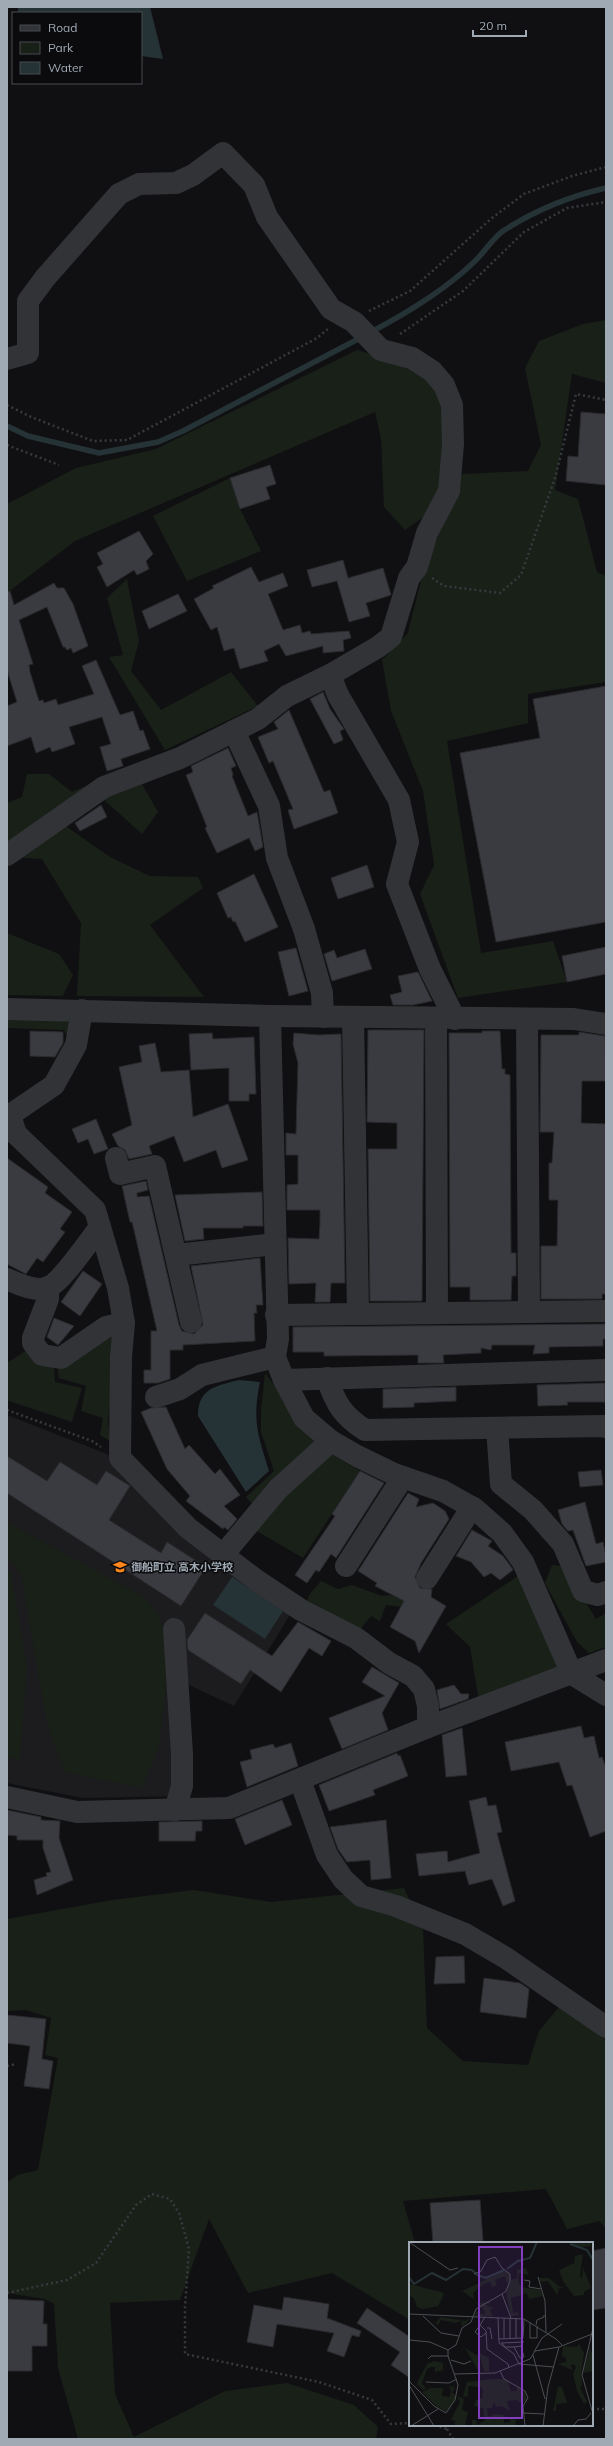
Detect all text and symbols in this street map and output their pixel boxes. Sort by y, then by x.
legend [12,12,142,84]
scale bar [473,12,526,38]
text: 20 m [479,18,507,33]
text: Road [48,20,77,35]
text: Park [48,40,74,55]
text: Water [48,60,84,75]
school or university icon: 御船町立 高木小学校 [112,1559,128,1575]
place label: 御船町立 高木小学校 [131,1560,233,1574]
inset map [409,2242,593,2426]

